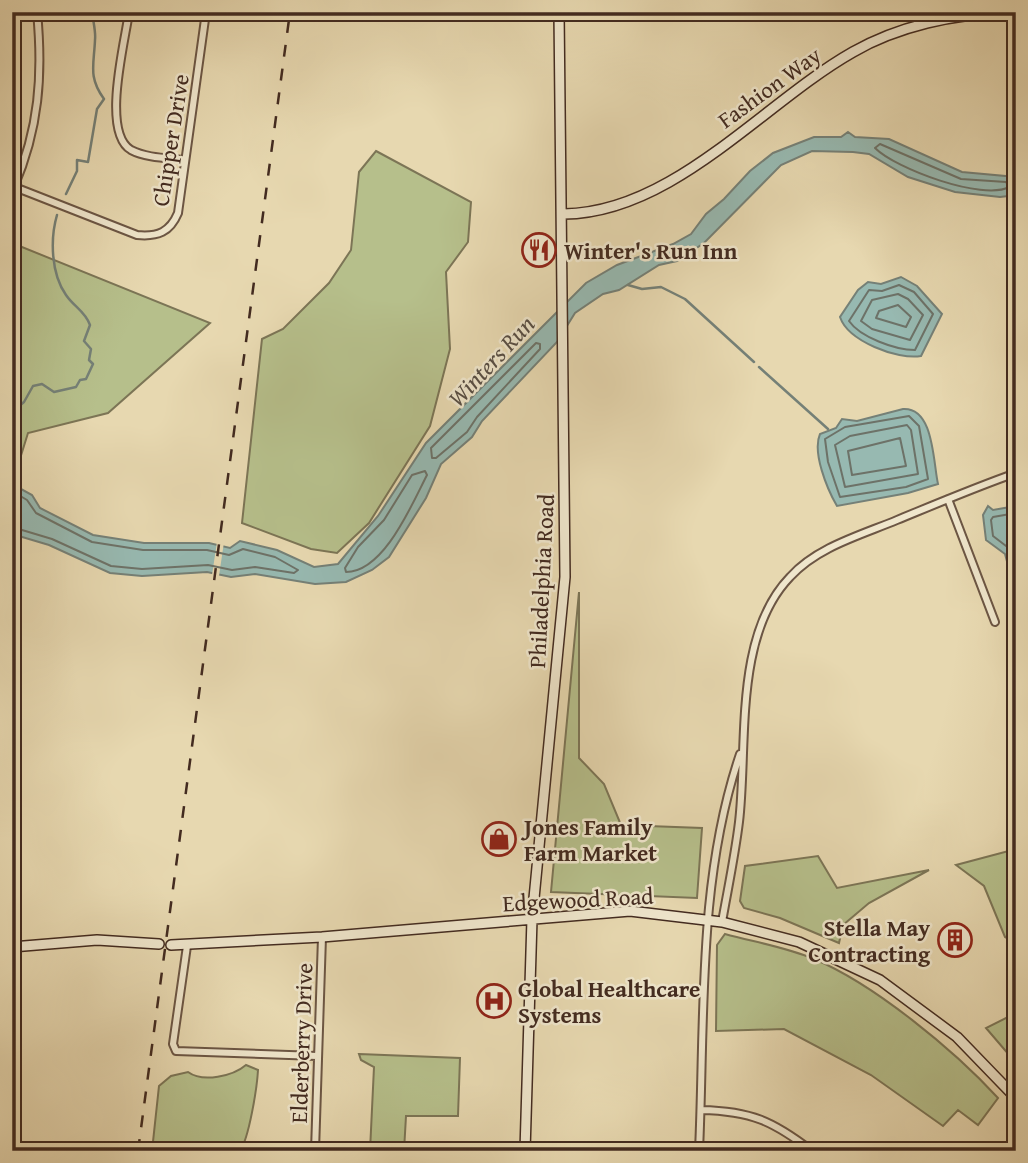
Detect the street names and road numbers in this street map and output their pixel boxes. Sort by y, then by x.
street label: Fashion Way [711,38,828,136]
street label: Chipper Drive [143,71,197,209]
street label: Philadelphia Road [520,492,562,669]
street label: Edgewood Road [502,879,655,919]
street label: Elderberry Drive [282,962,320,1124]

